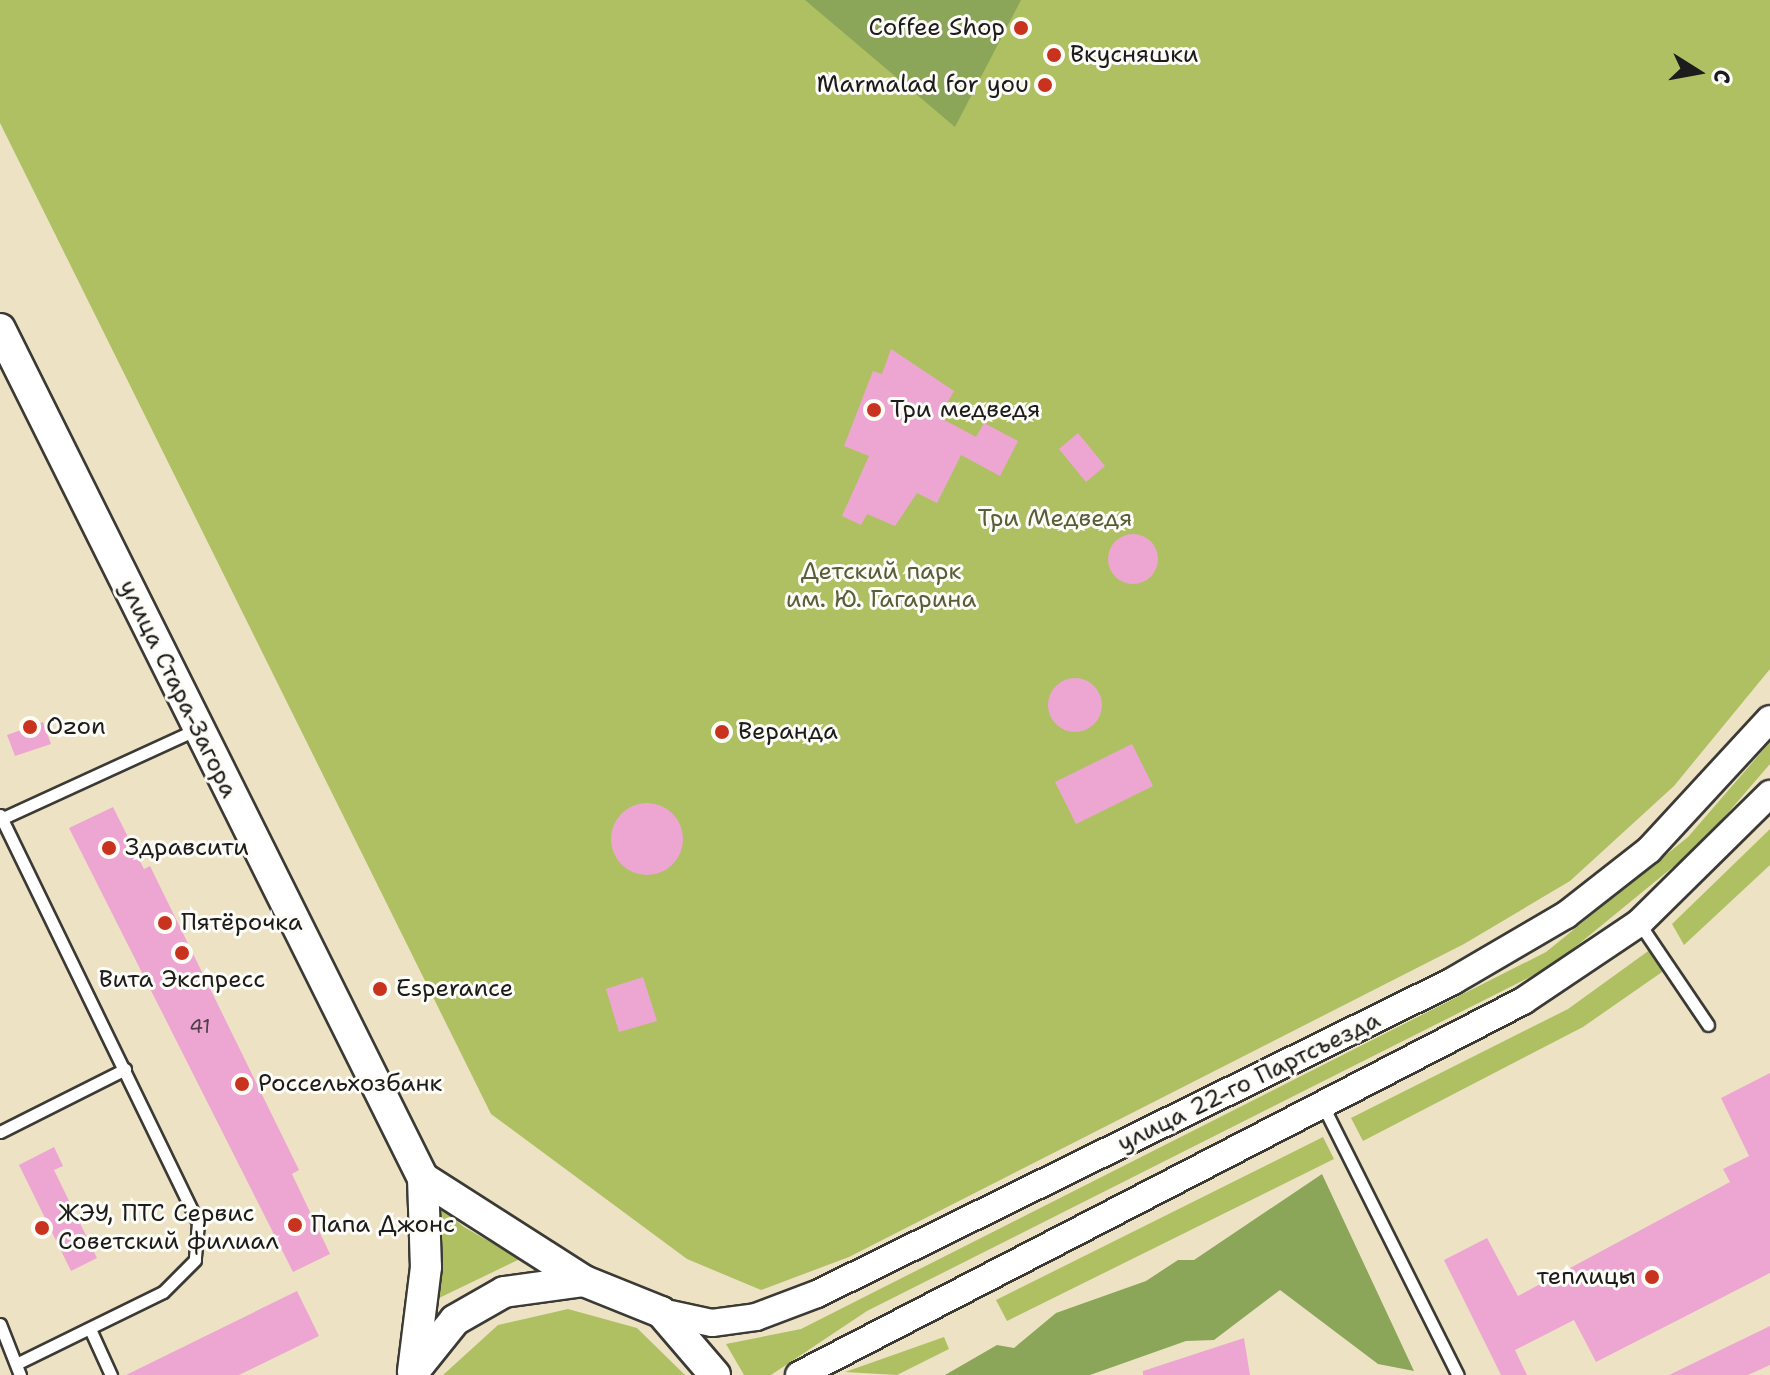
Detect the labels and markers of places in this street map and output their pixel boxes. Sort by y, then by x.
place label: Coffee Shop [869,14,1005,42]
marker: Coffee Shop [1012,19,1030,37]
place label: Вкусняшки [1070,41,1198,69]
marker: Вкусняшки [1045,46,1063,64]
place label: Marmalad for you [817,71,1029,99]
marker: Marmalad for you [1036,76,1054,94]
place label: Три медведя [890,396,1040,424]
marker: Три медведя [865,401,883,419]
place label: Ozon [46,713,106,741]
marker: Ozon [21,718,39,736]
place label: Веранда [738,718,838,746]
marker: Веранда [713,723,731,741]
place label: Здравсити [125,834,249,862]
marker: Здравсити [100,839,118,857]
place label: Пятёрочка [181,909,303,937]
marker: Пятёрочка [156,914,174,932]
marker: Вита Экспресс [173,944,191,962]
place label: Вита Экспресс [99,966,265,994]
place label: Esperance [396,975,513,1003]
marker: Esperance [371,980,389,998]
place label: Россельхозбанк [258,1070,442,1098]
marker: Россельхозбанк [233,1075,251,1093]
place label: ЖЭУ, ПТС Сервис Советский филиал [58,1200,279,1256]
place label: Папа Джонс [311,1211,455,1239]
marker: Папа Джонс [286,1216,304,1234]
marker: ЖЭУ, ПТС Сервис Советский филиал [33,1219,51,1237]
place label: теплицы [1536,1263,1636,1291]
marker: теплицы [1643,1268,1661,1286]

